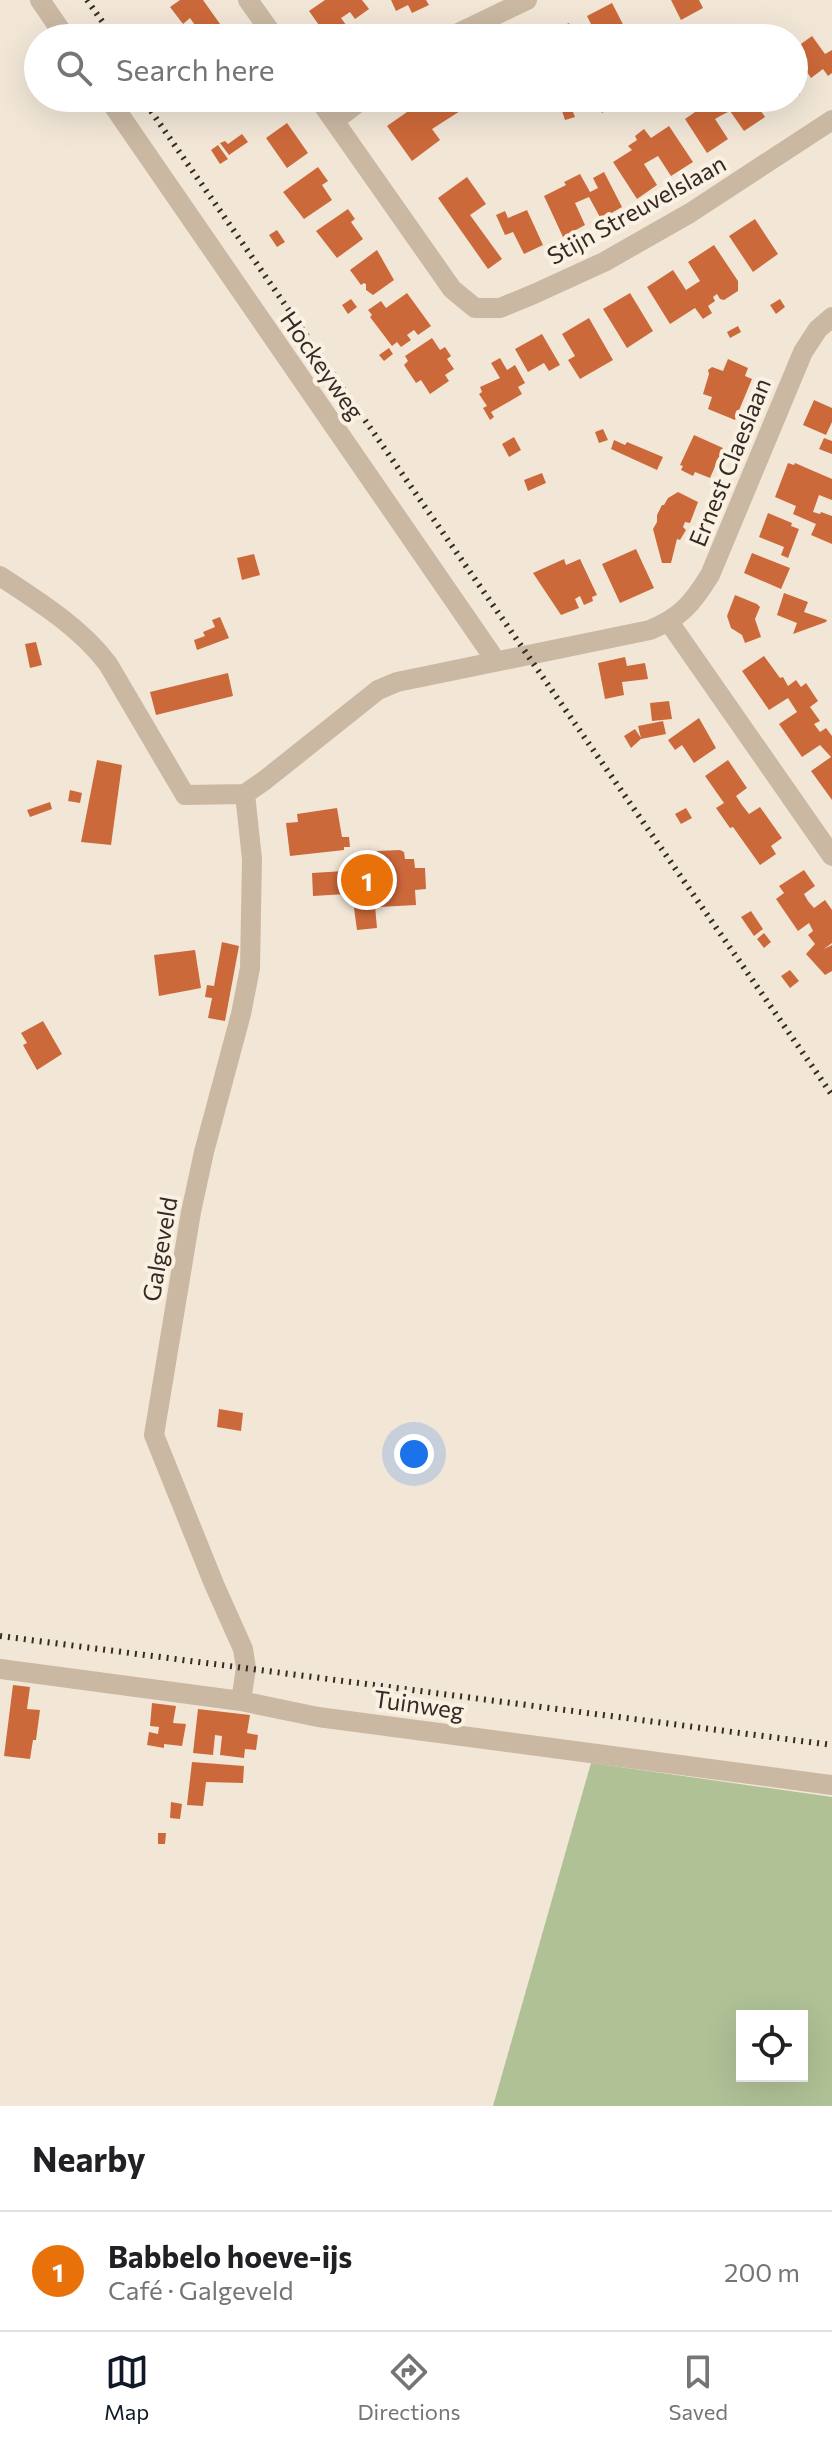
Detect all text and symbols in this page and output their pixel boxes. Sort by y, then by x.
search box [24,24,808,112]
icon: search [52,46,96,90]
text: Search here [116,50,275,87]
street label: Stijn Streuvelslaan [542,148,730,270]
street label: Hockeyweg [275,305,371,425]
street label: Ernest Claeslaan [682,374,776,550]
pin: 1 [341,850,393,910]
street label: Galgeveld [136,1194,182,1304]
your location [394,1434,434,1474]
street label: Tuinweg [372,1683,466,1725]
map controls [736,2010,808,2082]
button: locate [736,2010,808,2082]
text: Nearby [32,2137,146,2179]
text: Babbelo hoeve-ijs [108,2237,352,2274]
text: 1 [52,2256,64,2287]
text: 200 m [724,2256,800,2287]
text: Café · Galgeveld [108,2274,294,2305]
tab: Map [104,2350,149,2425]
tab: Directions [357,2350,461,2425]
tab: Saved [669,2350,728,2425]

